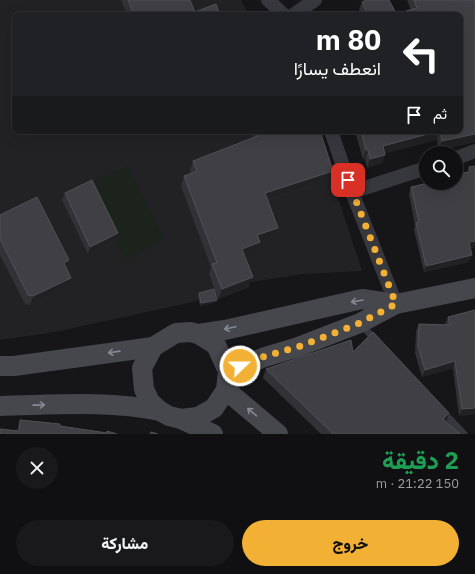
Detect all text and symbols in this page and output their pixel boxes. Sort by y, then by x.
text: 80 m [316,21,381,58]
icon: left [395,28,447,80]
text: انعطف يسارًا [294,57,381,80]
icon: arrive [403,104,425,126]
text: ثم [433,104,447,123]
map controls [419,146,463,190]
button: search [419,146,463,190]
pin [331,163,365,197]
icon: arrive [337,169,359,191]
one-way arrow [351,297,364,305]
one-way arrow [224,325,237,333]
position arrow [219,345,261,387]
one-way arrow [108,348,121,356]
one-way arrow [32,402,45,409]
one-way arrow [247,408,257,417]
text: 2 دقيقة [382,444,459,476]
button: close [16,447,58,489]
text: 150 m · 21:22 [376,475,459,492]
button: مشاركة [16,520,234,566]
button: خروج [242,520,459,566]

